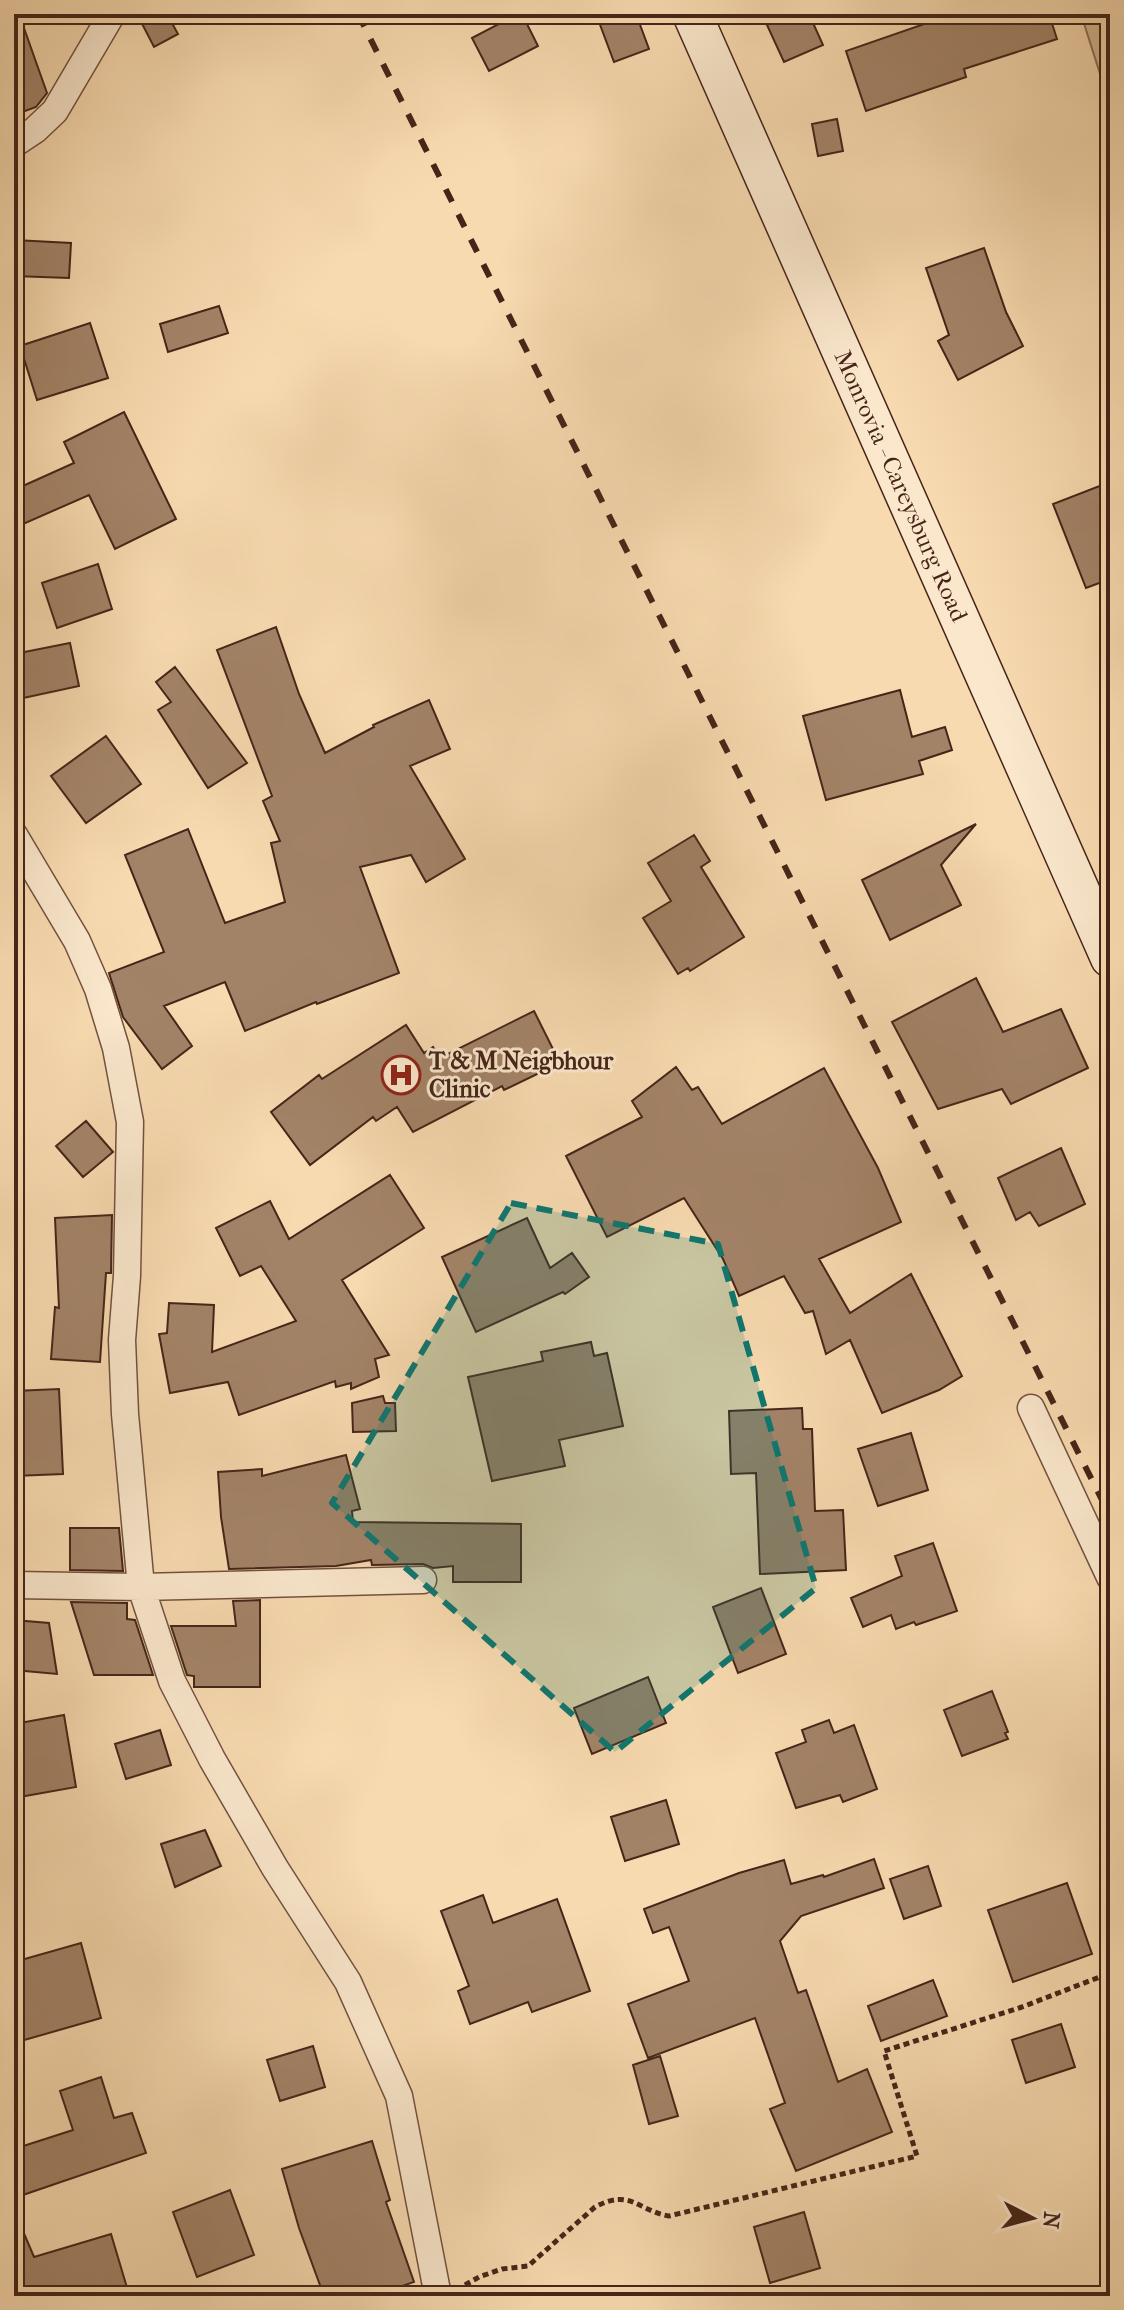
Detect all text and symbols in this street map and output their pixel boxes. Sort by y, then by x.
street label: Monrovia - Careysburg Road [828,346,974,627]
place label: T & M Neigbhour Clinic [428,1047,614,1103]
hospital icon: T & M Neigbhour Clinic [380,1054,422,1096]
north arrow [992,2178,1072,2258]
text: N [1037,2210,1065,2230]

